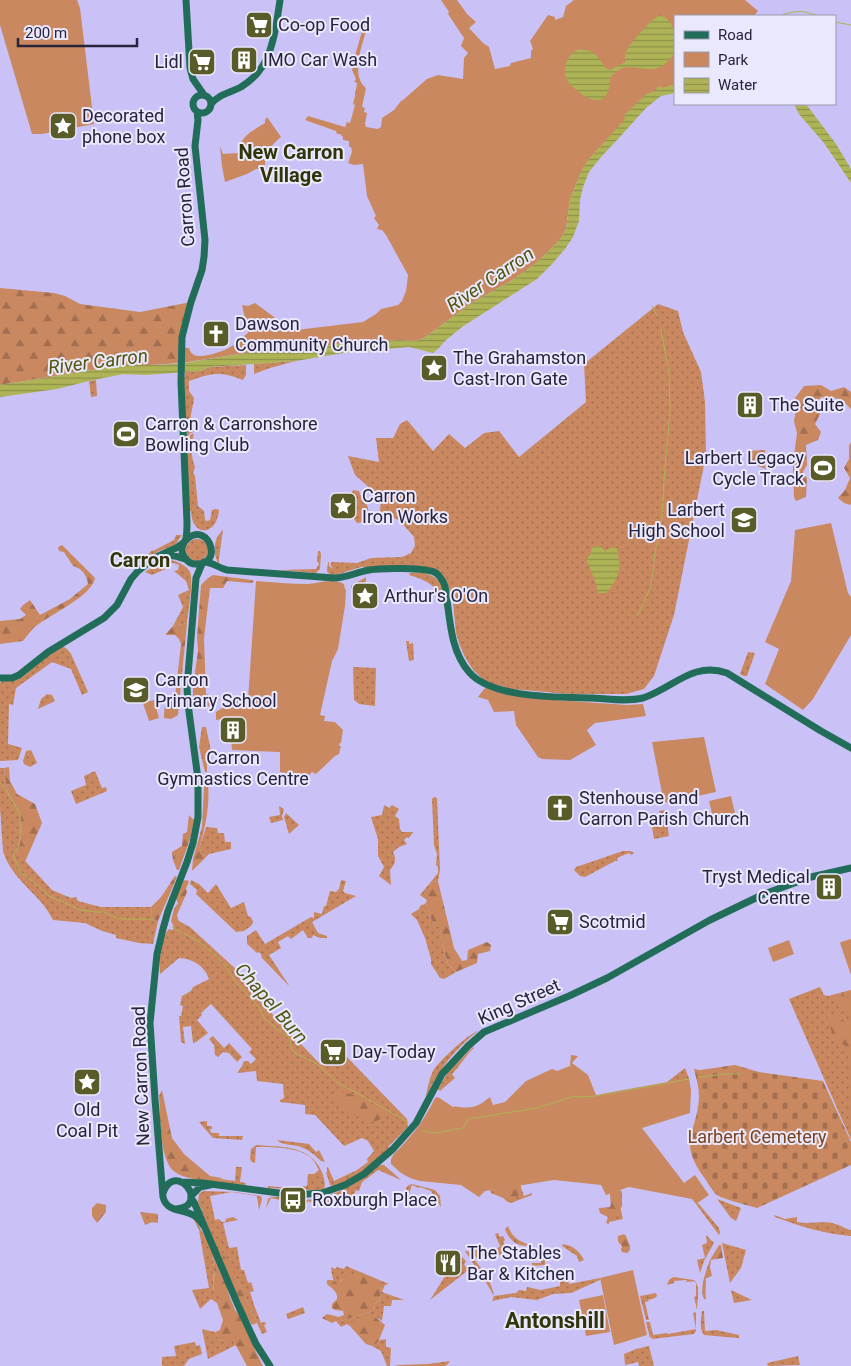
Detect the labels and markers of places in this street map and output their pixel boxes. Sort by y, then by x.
supermarket icon: Co-op Food [244,10,274,40]
place label: Co-op Food [278,14,370,35]
building icon: IMO Car Wash [229,45,259,75]
supermarket icon: Lidl [187,47,217,77]
place label: IMO Car Wash [263,49,377,70]
place label: Lidl [154,51,183,72]
place label: Decorated phone box [82,105,165,147]
place icon: Decorated phone box [48,111,78,141]
place label: Dawson Community Church [235,313,388,355]
church icon: Dawson Community Church [201,319,231,349]
place label: The Grahamston Cast-Iron Gate [453,347,586,389]
place icon: The Grahamston Cast-Iron Gate [419,353,449,383]
building icon: The Suite [735,390,765,420]
place label: The Suite [769,394,844,415]
place label: Carron & Carronshore Bowling Club [145,413,318,455]
sports icon: Carron & Carronshore Bowling Club [111,419,141,449]
place label: Larbert Legacy Cycle Track [685,447,805,489]
sports icon: Larbert Legacy Cycle Track [808,453,838,483]
place label: Carron Iron Works [362,485,448,527]
place icon: Carron Iron Works [328,491,358,521]
place label: Larbert High School [628,499,725,541]
school or university icon: Larbert High School [729,505,759,535]
place icon: Arthur's O'On [350,581,380,611]
place label: Arthur's O'On [384,585,488,606]
place label: Carron Primary School [155,669,277,711]
school or university icon: Carron Primary School [121,675,151,705]
building icon: Carron Gymnastics Centre [218,715,248,745]
place label: Carron Gymnastics Centre [157,747,309,789]
place label: Stenhouse and Carron Parish Church [579,787,749,829]
church icon: Stenhouse and Carron Parish Church [545,793,575,823]
place label: Tryst Medical Centre [702,866,810,908]
building icon: Tryst Medical Centre [814,872,844,902]
supermarket icon: Scotmid [545,907,575,937]
place label: Scotmid [579,911,646,932]
supermarket icon: Day-Today [318,1037,348,1067]
place label: Day-Today [352,1041,436,1062]
place icon: Old Coal Pit [72,1067,102,1097]
place label: Old Coal Pit [56,1099,118,1141]
bus stop icon: Roxburgh Place [278,1185,308,1215]
place label: Roxburgh Place [312,1189,437,1210]
place label: The Stables Bar & Kitchen [467,1242,575,1284]
restaurant icon: The Stables Bar & Kitchen [433,1248,463,1278]

